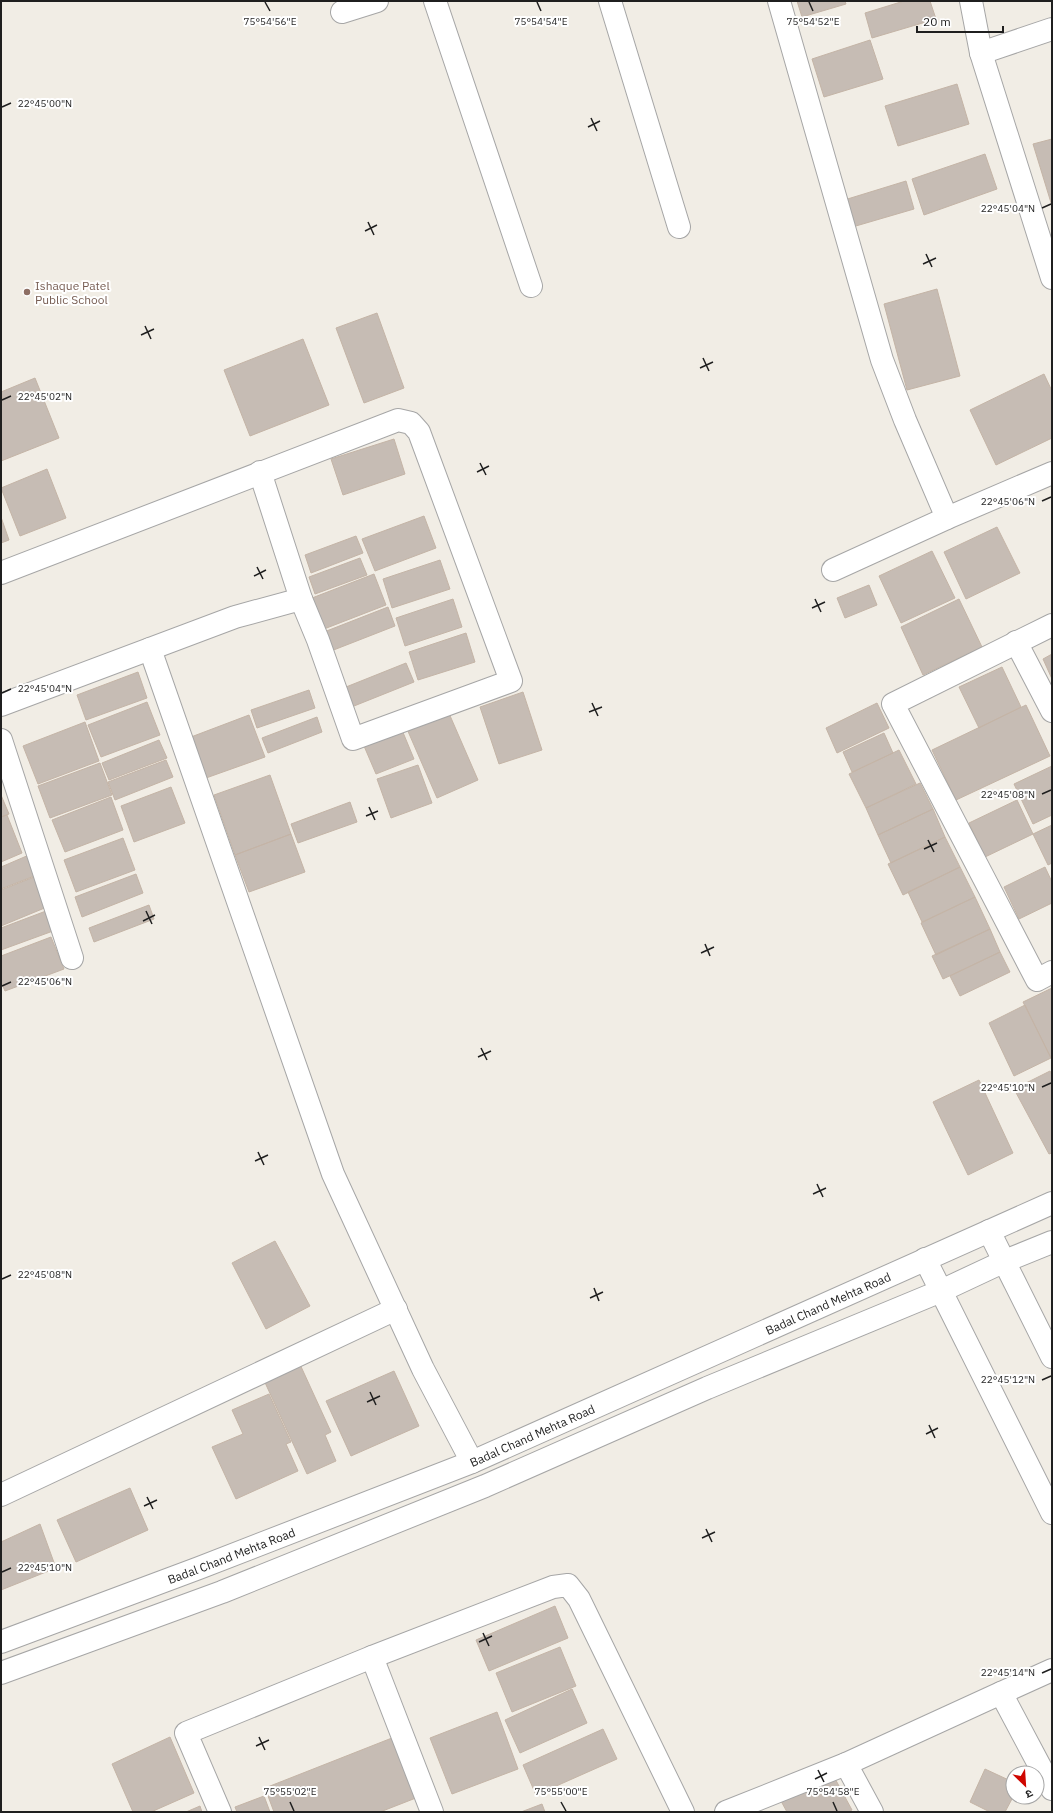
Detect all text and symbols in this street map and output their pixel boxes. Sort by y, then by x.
scale bar [917,8,1003,34]
text: 20 m [923,14,951,29]
text: 75°54'56"E [243,15,297,28]
text: 75°54'54"E [514,15,568,28]
text: 75°54'52"E [786,15,840,28]
text: 22°45'00"N [18,97,72,110]
text: 22°45'04"N [981,202,1035,215]
place label: Ishaque Patel Public School [35,278,110,307]
marker: Ishaque Patel Public School [22,287,32,297]
text: 22°45'02"N [18,390,72,403]
text: 22°45'06"N [981,495,1035,508]
text: 22°45'04"N [18,682,72,695]
text: 22°45'08"N [981,788,1035,801]
text: 22°45'06"N [18,975,72,988]
text: 22°45'10"N [981,1081,1035,1094]
text: 22°45'08"N [18,1268,72,1281]
street label: Badal Chand Mehta Road [763,1269,893,1338]
text: 22°45'12"N [981,1373,1035,1386]
street label: Badal Chand Mehta Road [467,1401,597,1470]
street label: Badal Chand Mehta Road [165,1524,297,1587]
text: 22°45'10"N [18,1561,72,1574]
text: 22°45'14"N [981,1666,1035,1679]
north arrow [1005,1765,1045,1805]
text: 75°55'02"E [263,1785,317,1798]
text: 75°55'00"E [534,1785,588,1798]
text: 75°54'58"E [806,1785,860,1798]
text: उ [1023,1786,1035,1802]

